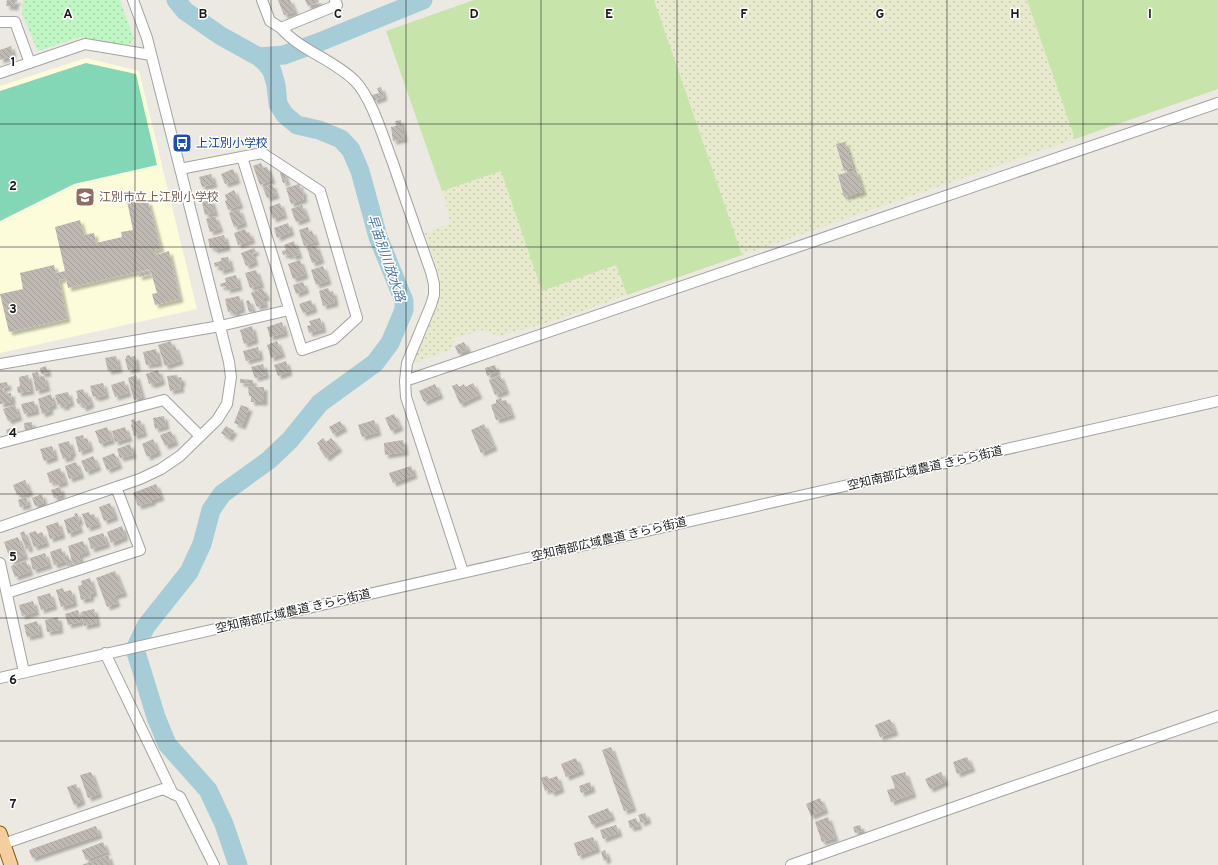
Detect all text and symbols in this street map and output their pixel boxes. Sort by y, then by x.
text: A [63,7,73,23]
text: B [199,7,208,23]
text: C [334,7,342,23]
text: D [469,7,479,23]
text: E [605,7,613,23]
text: F [740,7,748,23]
text: G [876,7,885,23]
text: H [1010,7,1020,23]
text: I [1148,7,1152,23]
text: 1 [10,55,16,71]
bus stop icon: 上江別小学校 [171,132,193,154]
place label: 上江別小学校 [196,136,268,152]
text: 2 [9,179,17,195]
school or university icon: 江別市立上江別小学校 [74,186,96,208]
place label: 江別市立上江別小学校 [99,190,219,206]
water label: 早苗別川放水路 [363,213,408,305]
text: 3 [9,302,17,318]
text: 4 [9,426,17,442]
street label: 空知南部広域農道 きらら街道 [846,443,1004,495]
street label: 空知南部広域農道 きらら街道 [530,514,688,566]
text: 5 [9,550,17,566]
street label: 空知南部広域農道 きらら街道 [214,586,372,638]
text: 6 [9,673,17,689]
text: 7 [10,797,17,813]

